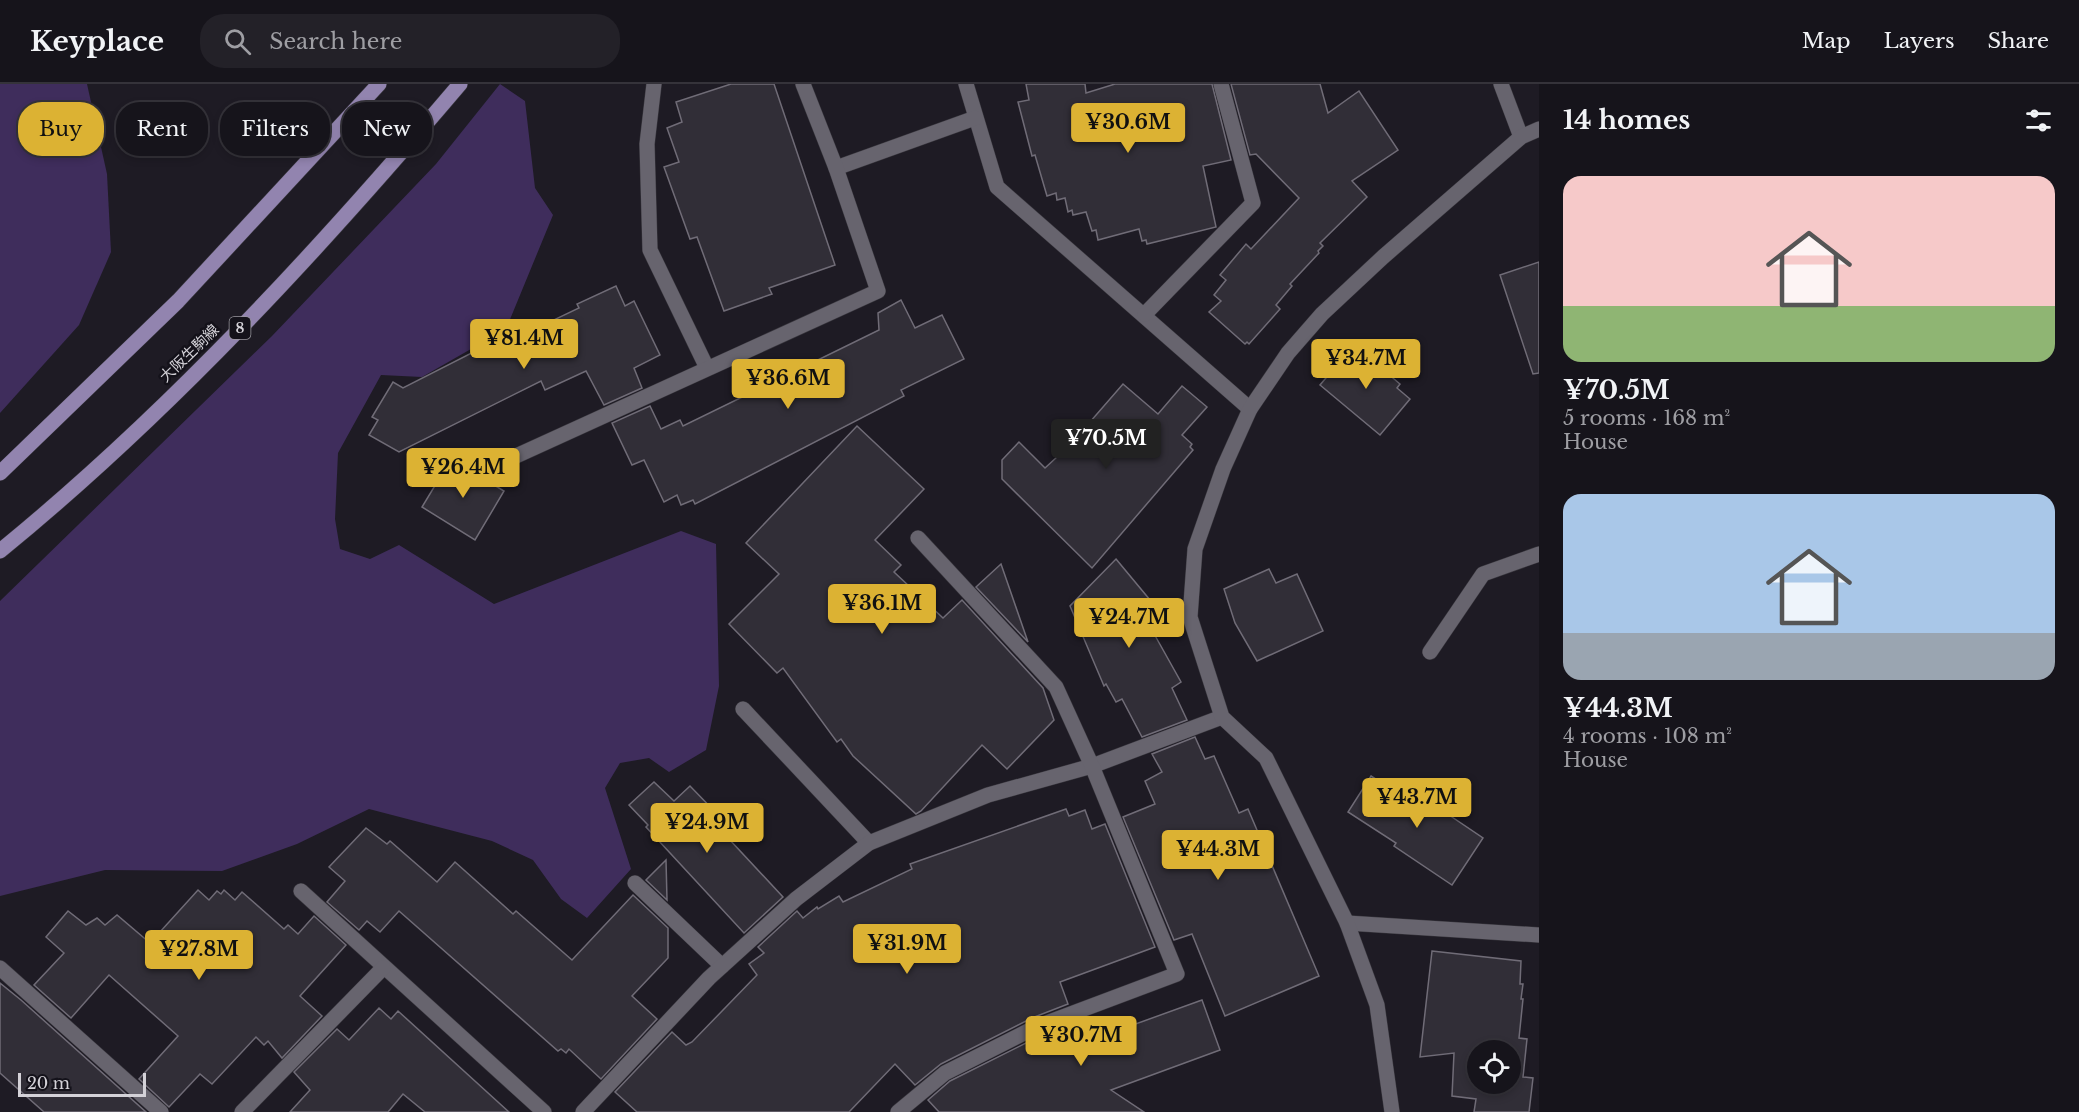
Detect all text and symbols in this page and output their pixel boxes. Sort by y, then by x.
search box [200,14,620,68]
text: Keyplace [30,24,164,59]
icon: search [221,25,254,58]
text: Search here [269,28,402,55]
text: Map [1802,28,1851,54]
text: Layers [1884,28,1955,54]
text: Share [1988,28,2049,54]
chip: Buy [18,102,104,156]
chip: Rent [116,102,208,156]
chip: Filters [220,102,330,156]
chip: New [342,102,432,156]
pin: ¥30.6M [1079,103,1177,154]
text: 14 homes [1563,104,1690,136]
icon: filters [2022,104,2055,137]
text: ¥30.6M [1085,110,1171,134]
icon: home [1755,215,1863,323]
road number: 8 [230,317,250,339]
pin: ¥81.4M [475,319,573,370]
street label: 大阪生駒線 [155,320,223,386]
text: ¥81.4M [484,326,564,350]
pin: ¥34.7M [1317,339,1415,390]
text: ¥34.7M [1325,346,1407,370]
pin: ¥36.6M [739,359,837,410]
text: ¥36.6M [746,366,830,390]
text: ¥70.5M [1563,374,1670,406]
text: 5 rooms · 168 m² [1563,406,1730,430]
pin: ¥70.5M [1057,419,1155,470]
text: ¥70.5M [1065,426,1147,450]
text: House [1563,430,1628,454]
pin: ¥26.4M [414,448,512,499]
text: ¥26.4M [421,455,505,479]
icon: home [1755,533,1863,641]
pin: ¥36.1M [833,584,931,635]
text: ¥36.1M [842,591,922,615]
pin: ¥24.7M [1080,598,1178,649]
text: ¥24.7M [1088,605,1170,629]
text: ¥44.3M [1563,692,1673,724]
text: 4 rooms · 108 m² [1563,724,1732,748]
text: House [1563,748,1628,772]
pin: ¥43.7M [1368,778,1466,829]
text: ¥43.7M [1376,785,1458,809]
pin: ¥24.9M [658,803,756,854]
text: ¥24.9M [665,810,749,834]
pin: ¥44.3M [1169,830,1267,881]
text: ¥44.3M [1176,837,1260,861]
pin: ¥31.9M [858,924,956,975]
pin: ¥27.8M [150,930,248,981]
text: ¥31.9M [867,931,947,955]
text: ¥27.8M [159,937,239,961]
pin: ¥30.7M [1032,1016,1130,1067]
text: ¥30.7M [1040,1023,1122,1047]
map controls [1467,1040,1521,1094]
button: locate [1467,1040,1521,1094]
scale bar [18,1070,146,1098]
text: 20 m [27,1073,70,1093]

